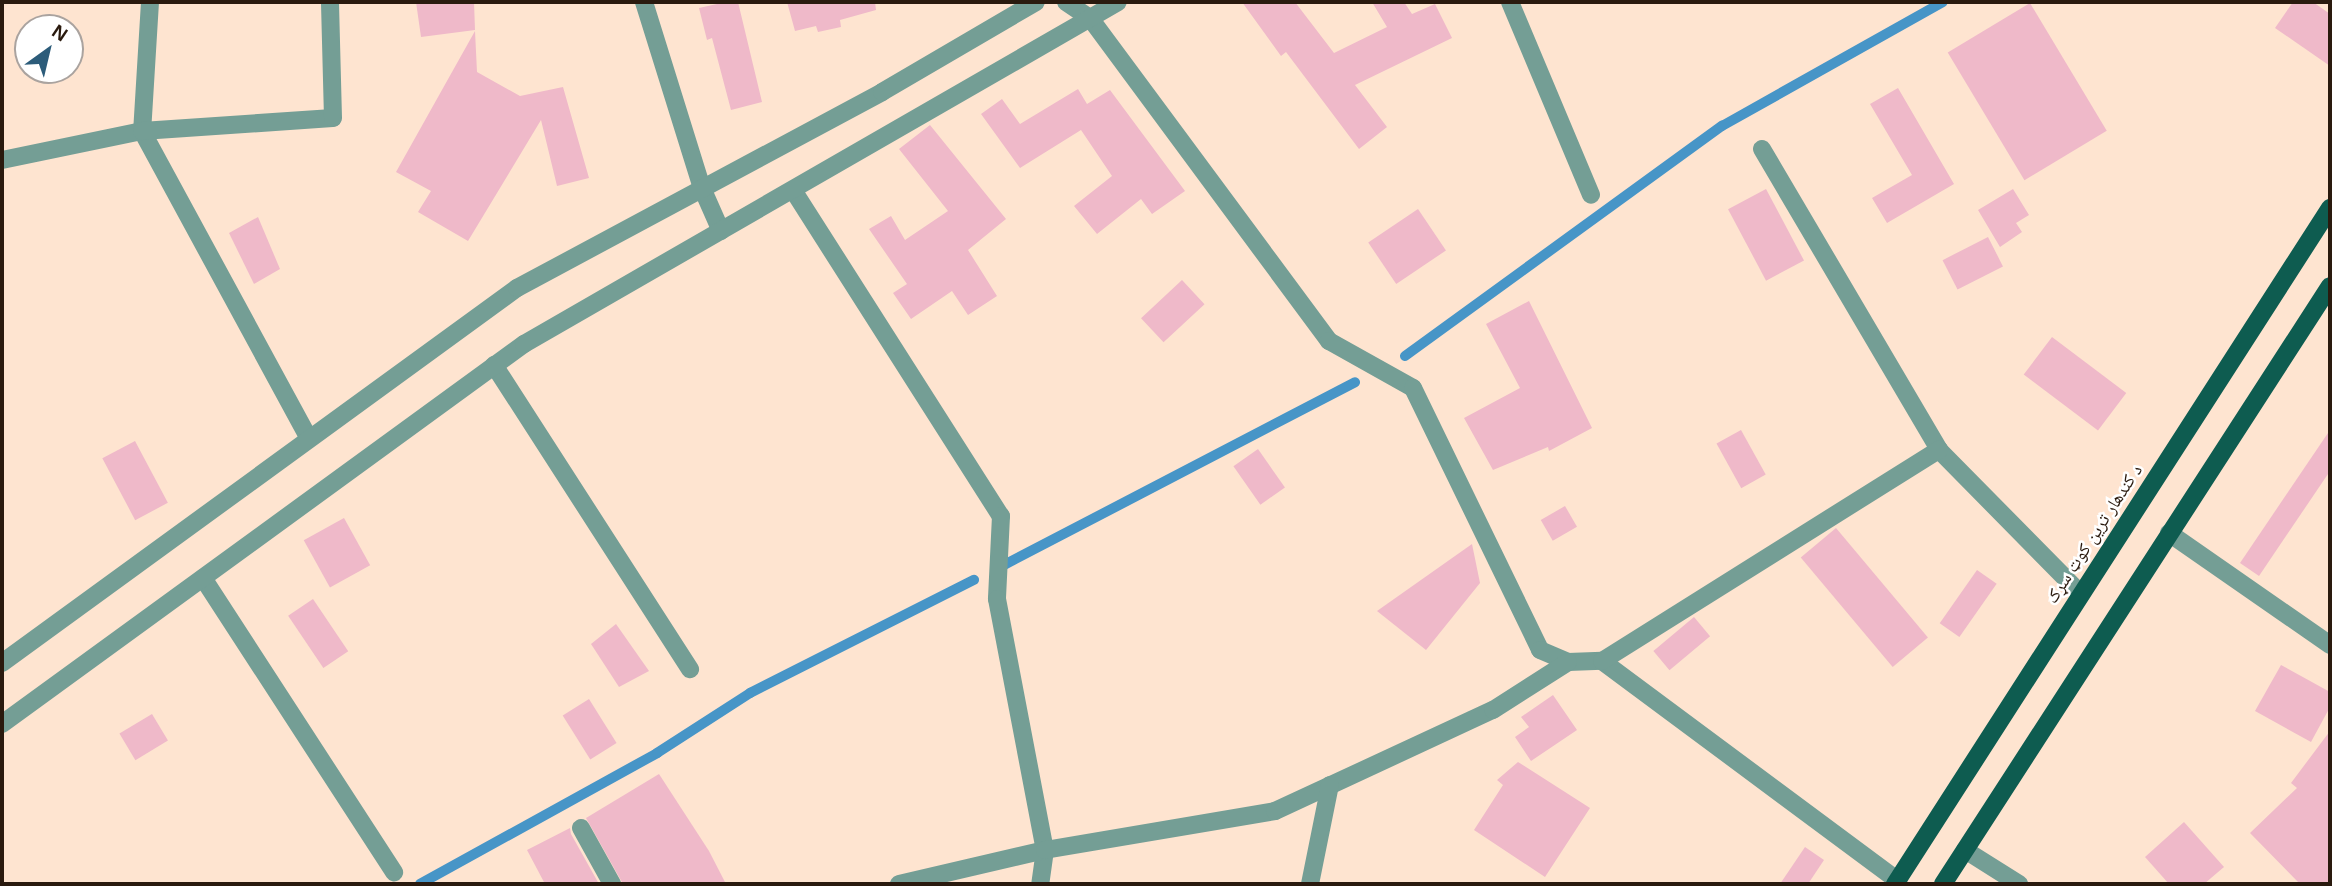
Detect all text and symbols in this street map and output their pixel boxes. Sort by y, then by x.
north arrow [14,14,84,84]
text: N [48,20,71,45]
street label: د کندهار ترين کوټ سړک [2041,460,2147,608]

